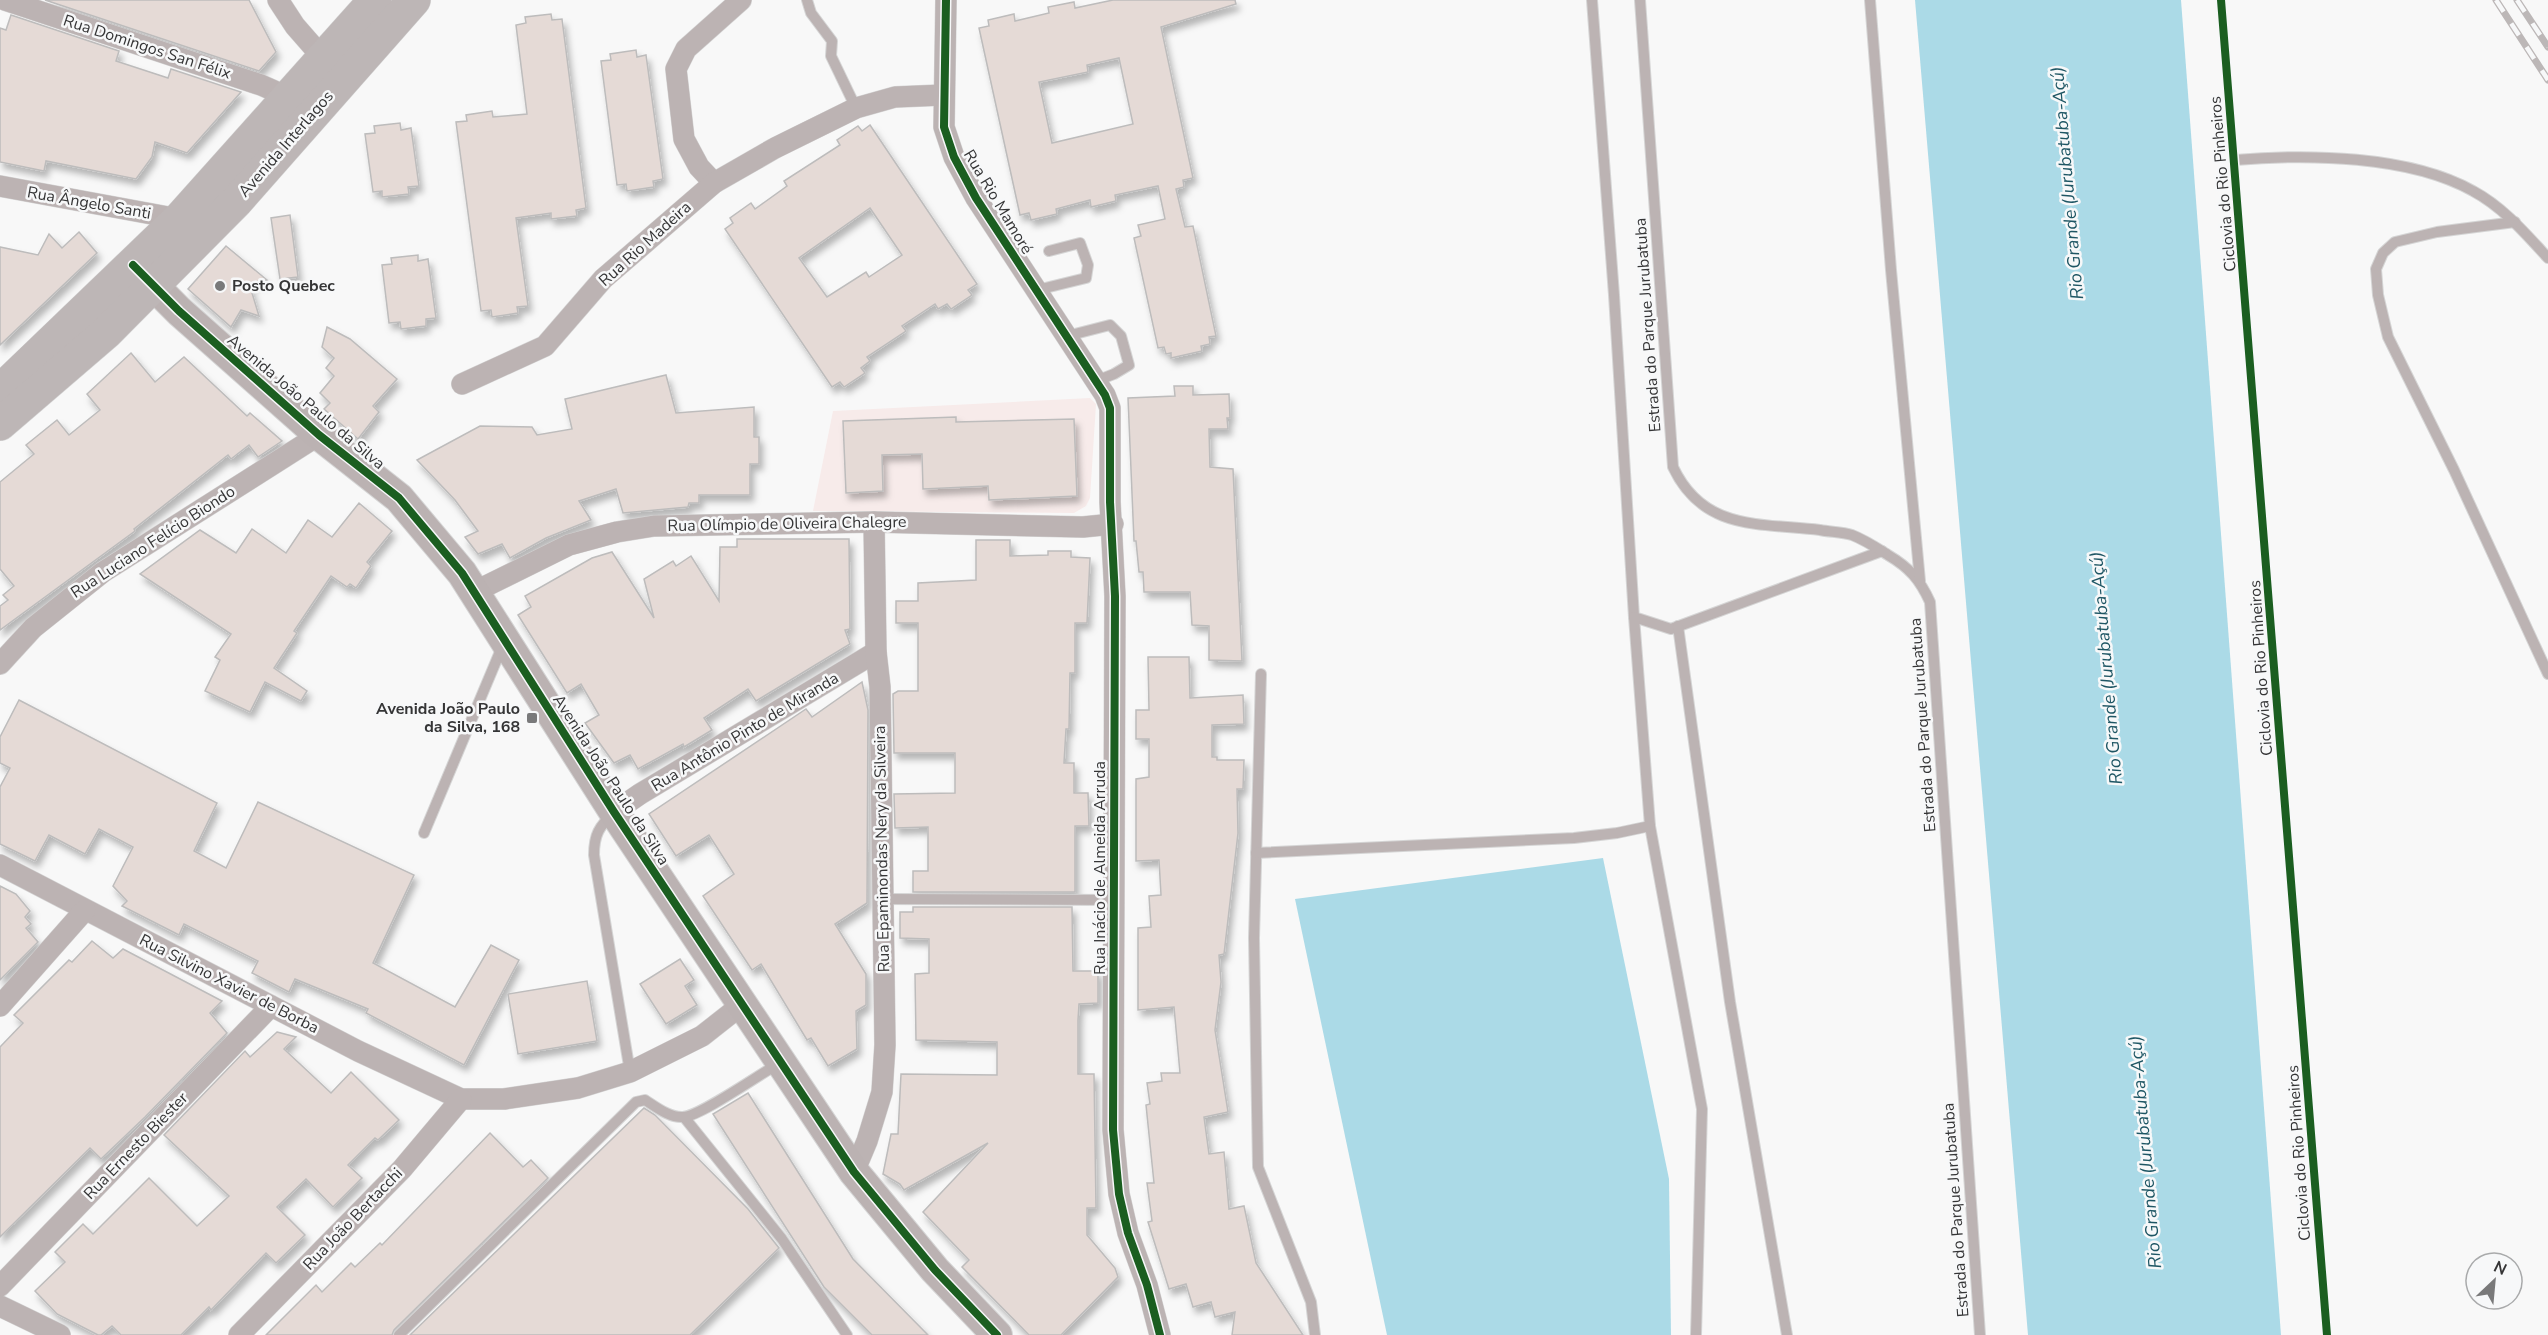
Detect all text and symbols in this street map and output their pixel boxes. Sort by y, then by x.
street label: Rua Domingos San Félix [60,10,234,85]
water label: Rio Grande (Jurubatuba-Açú) [2045,65,2089,301]
street label: Avenida Interlagos [234,86,338,202]
street label: Ciclovia do Rio Pinheiros [2204,95,2242,273]
street label: Rua Rio Mamoré [958,146,1038,258]
street label: Rua Ângelo Santi [25,181,153,225]
street label: Rua Rio Madeira [594,196,696,292]
street label: Estrada do Parque Jurubatuba [1630,217,1666,433]
place label: Posto Quebec [232,275,335,297]
marker: Posto Quebec [213,279,227,293]
street label: Avenida João Paulo da Silva [222,329,390,475]
street label: Rua Luciano Felício Biondo [67,480,239,603]
street label: Rua Olímpio de Oliveira Chalegre [667,511,907,537]
water label: Rio Grande (Jurubatuba-Açú) [2084,550,2128,786]
street label: Ciclovia do Rio Pinheiros [2244,579,2278,757]
street label: Estrada do Parque Jurubatuba [1905,617,1941,833]
street label: Rua Antônio Pinto de Miranda [647,667,843,797]
street label: Avenida João Paulo da Silva [547,690,675,870]
place label: Avenida João Paulo da Silva, 168 [376,698,520,738]
marker: Avenida João Paulo da Silva, 168 [525,711,539,725]
street label: Rua Epaminondas Nery da Silveira [869,725,895,973]
street label: Rua Inácio de Almeida Arruda [1089,761,1111,975]
street label: Rua Silvino Xavier de Borba [135,929,323,1039]
water label: Rio Grande (Jurubatuba-Açú) [2123,1034,2167,1270]
street label: Ciclovia do Rio Pinheiros [2282,1064,2316,1242]
street label: Rua Ernesto Biester [79,1087,193,1205]
street label: Estrada do Parque Jurubatuba [1938,1102,1974,1318]
street label: Rua João Bertacchi [298,1163,408,1275]
north arrow [2464,1251,2524,1311]
text: N [2490,1256,2510,1281]

